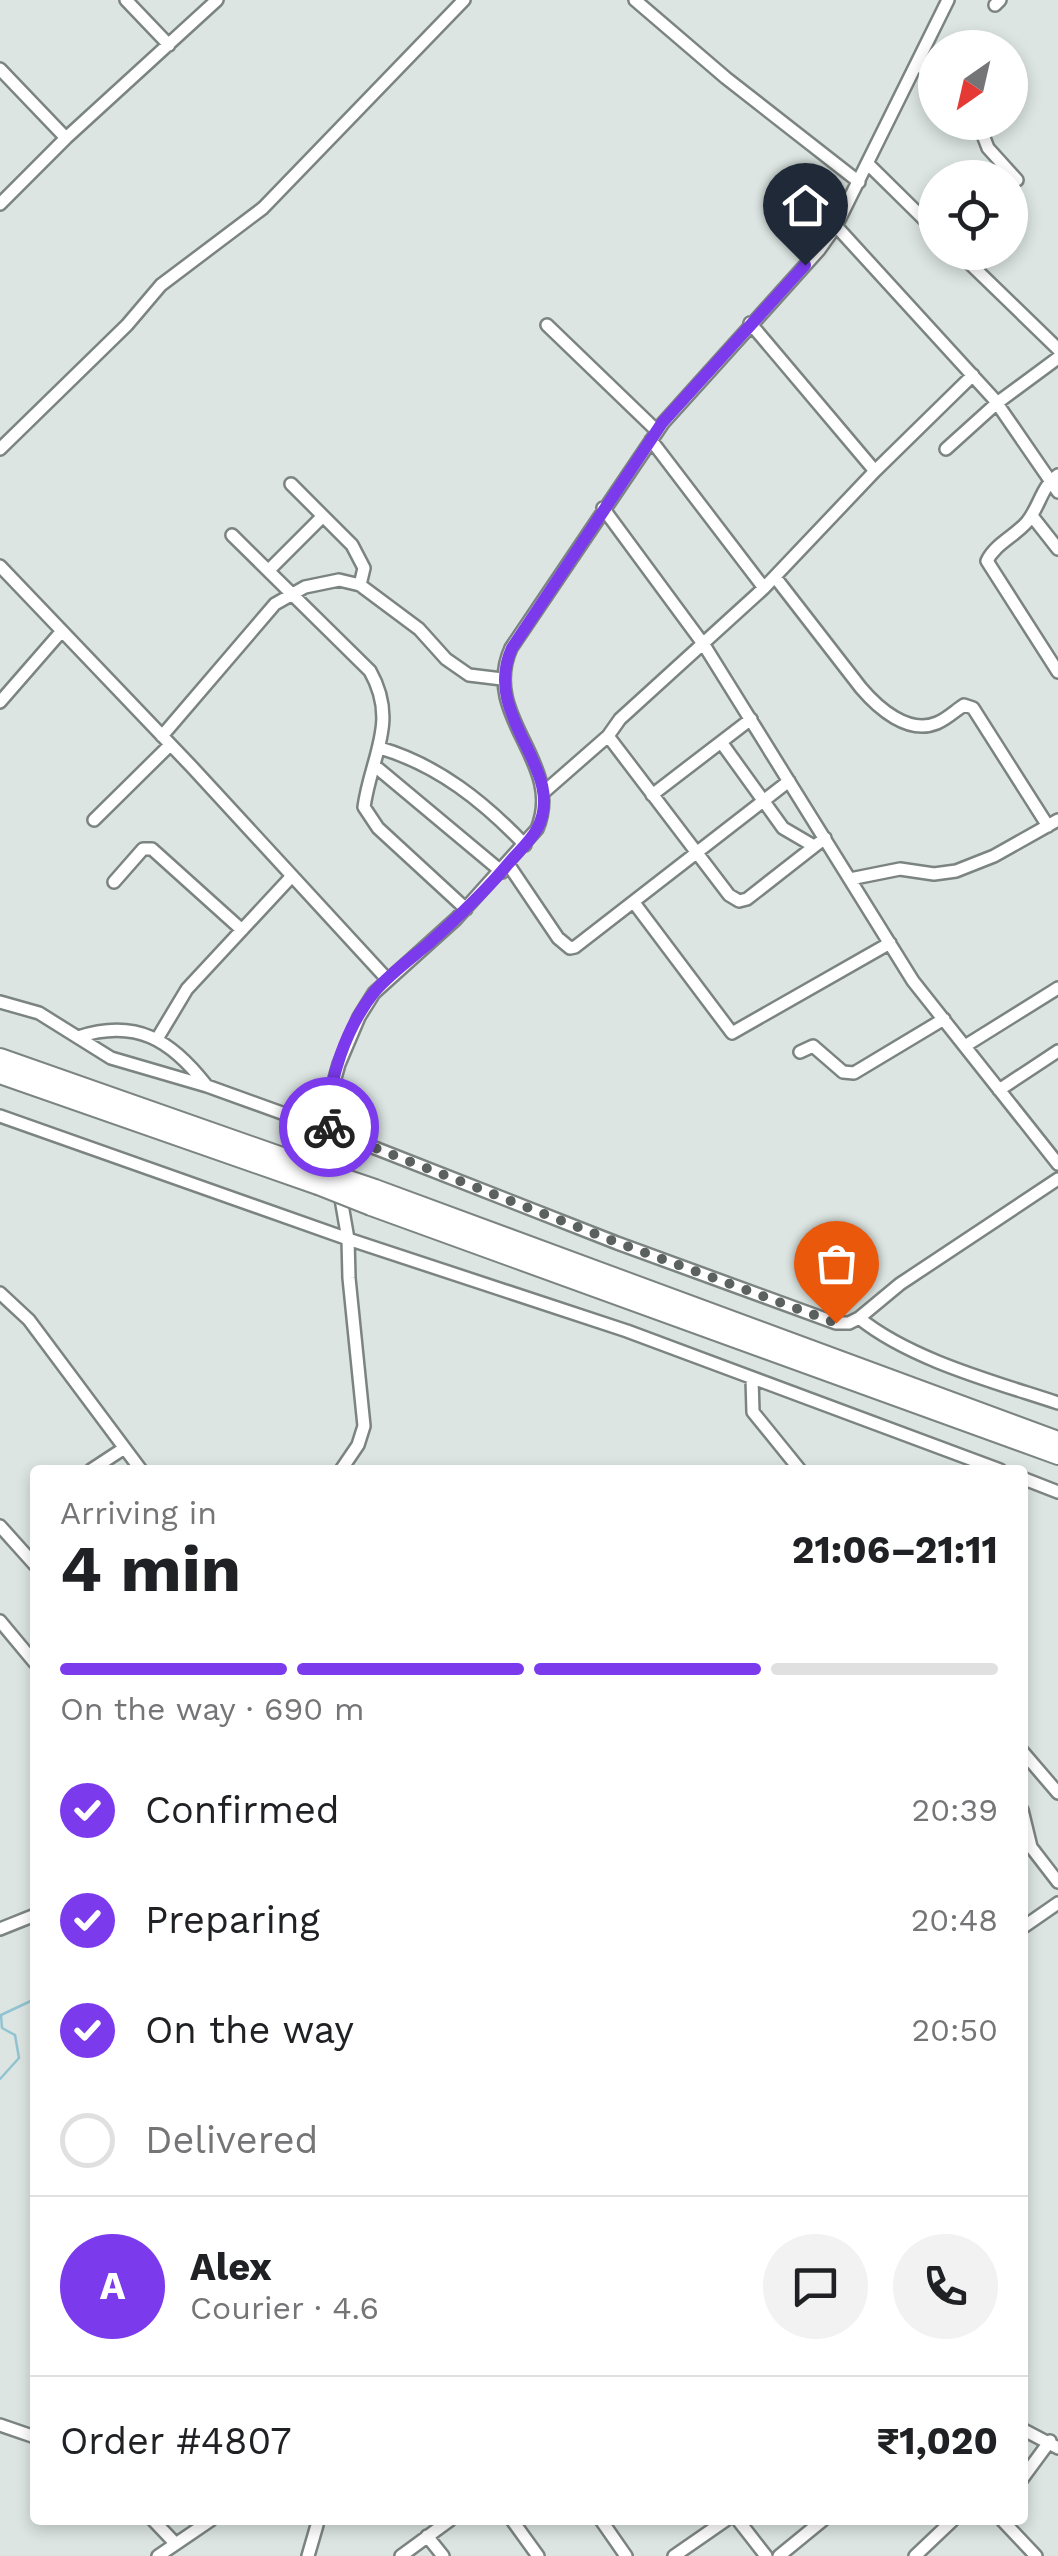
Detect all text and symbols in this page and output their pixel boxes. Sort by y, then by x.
north arrow [918,30,1028,140]
map controls [918,30,1028,270]
button: locate [918,160,1028,270]
pin [763,163,848,266]
icon: home [778,178,833,233]
courier [279,1077,379,1177]
icon: bike [302,1100,357,1155]
pin [794,1221,879,1324]
icon: bag [809,1236,864,1291]
text: Arriving in [60,1494,217,1532]
text: 21:06–21:11 [792,1528,998,1572]
text: 4 min [60,1531,241,1607]
text: On the way · 690 m [60,1690,365,1728]
icon: check [60,1783,115,1838]
text: Confirmed [145,1788,340,1832]
text: 20:39 [912,1791,998,1829]
icon: check [60,1893,115,1948]
text: Preparing [145,1898,320,1942]
text: 20:48 [911,1901,998,1939]
icon: check [60,2003,115,2058]
text: On the way [145,2008,354,2052]
text: 20:50 [911,2011,998,2049]
text: Delivered [145,2118,318,2162]
button: chat [763,2234,868,2339]
button: phone [893,2234,998,2339]
text: Alex [190,2245,272,2289]
text: A [100,2264,125,2308]
text: Courier · 4.6 [190,2289,379,2327]
text: Order #4807 [60,2419,292,2463]
text: ₹1,020 [877,2419,998,2463]

